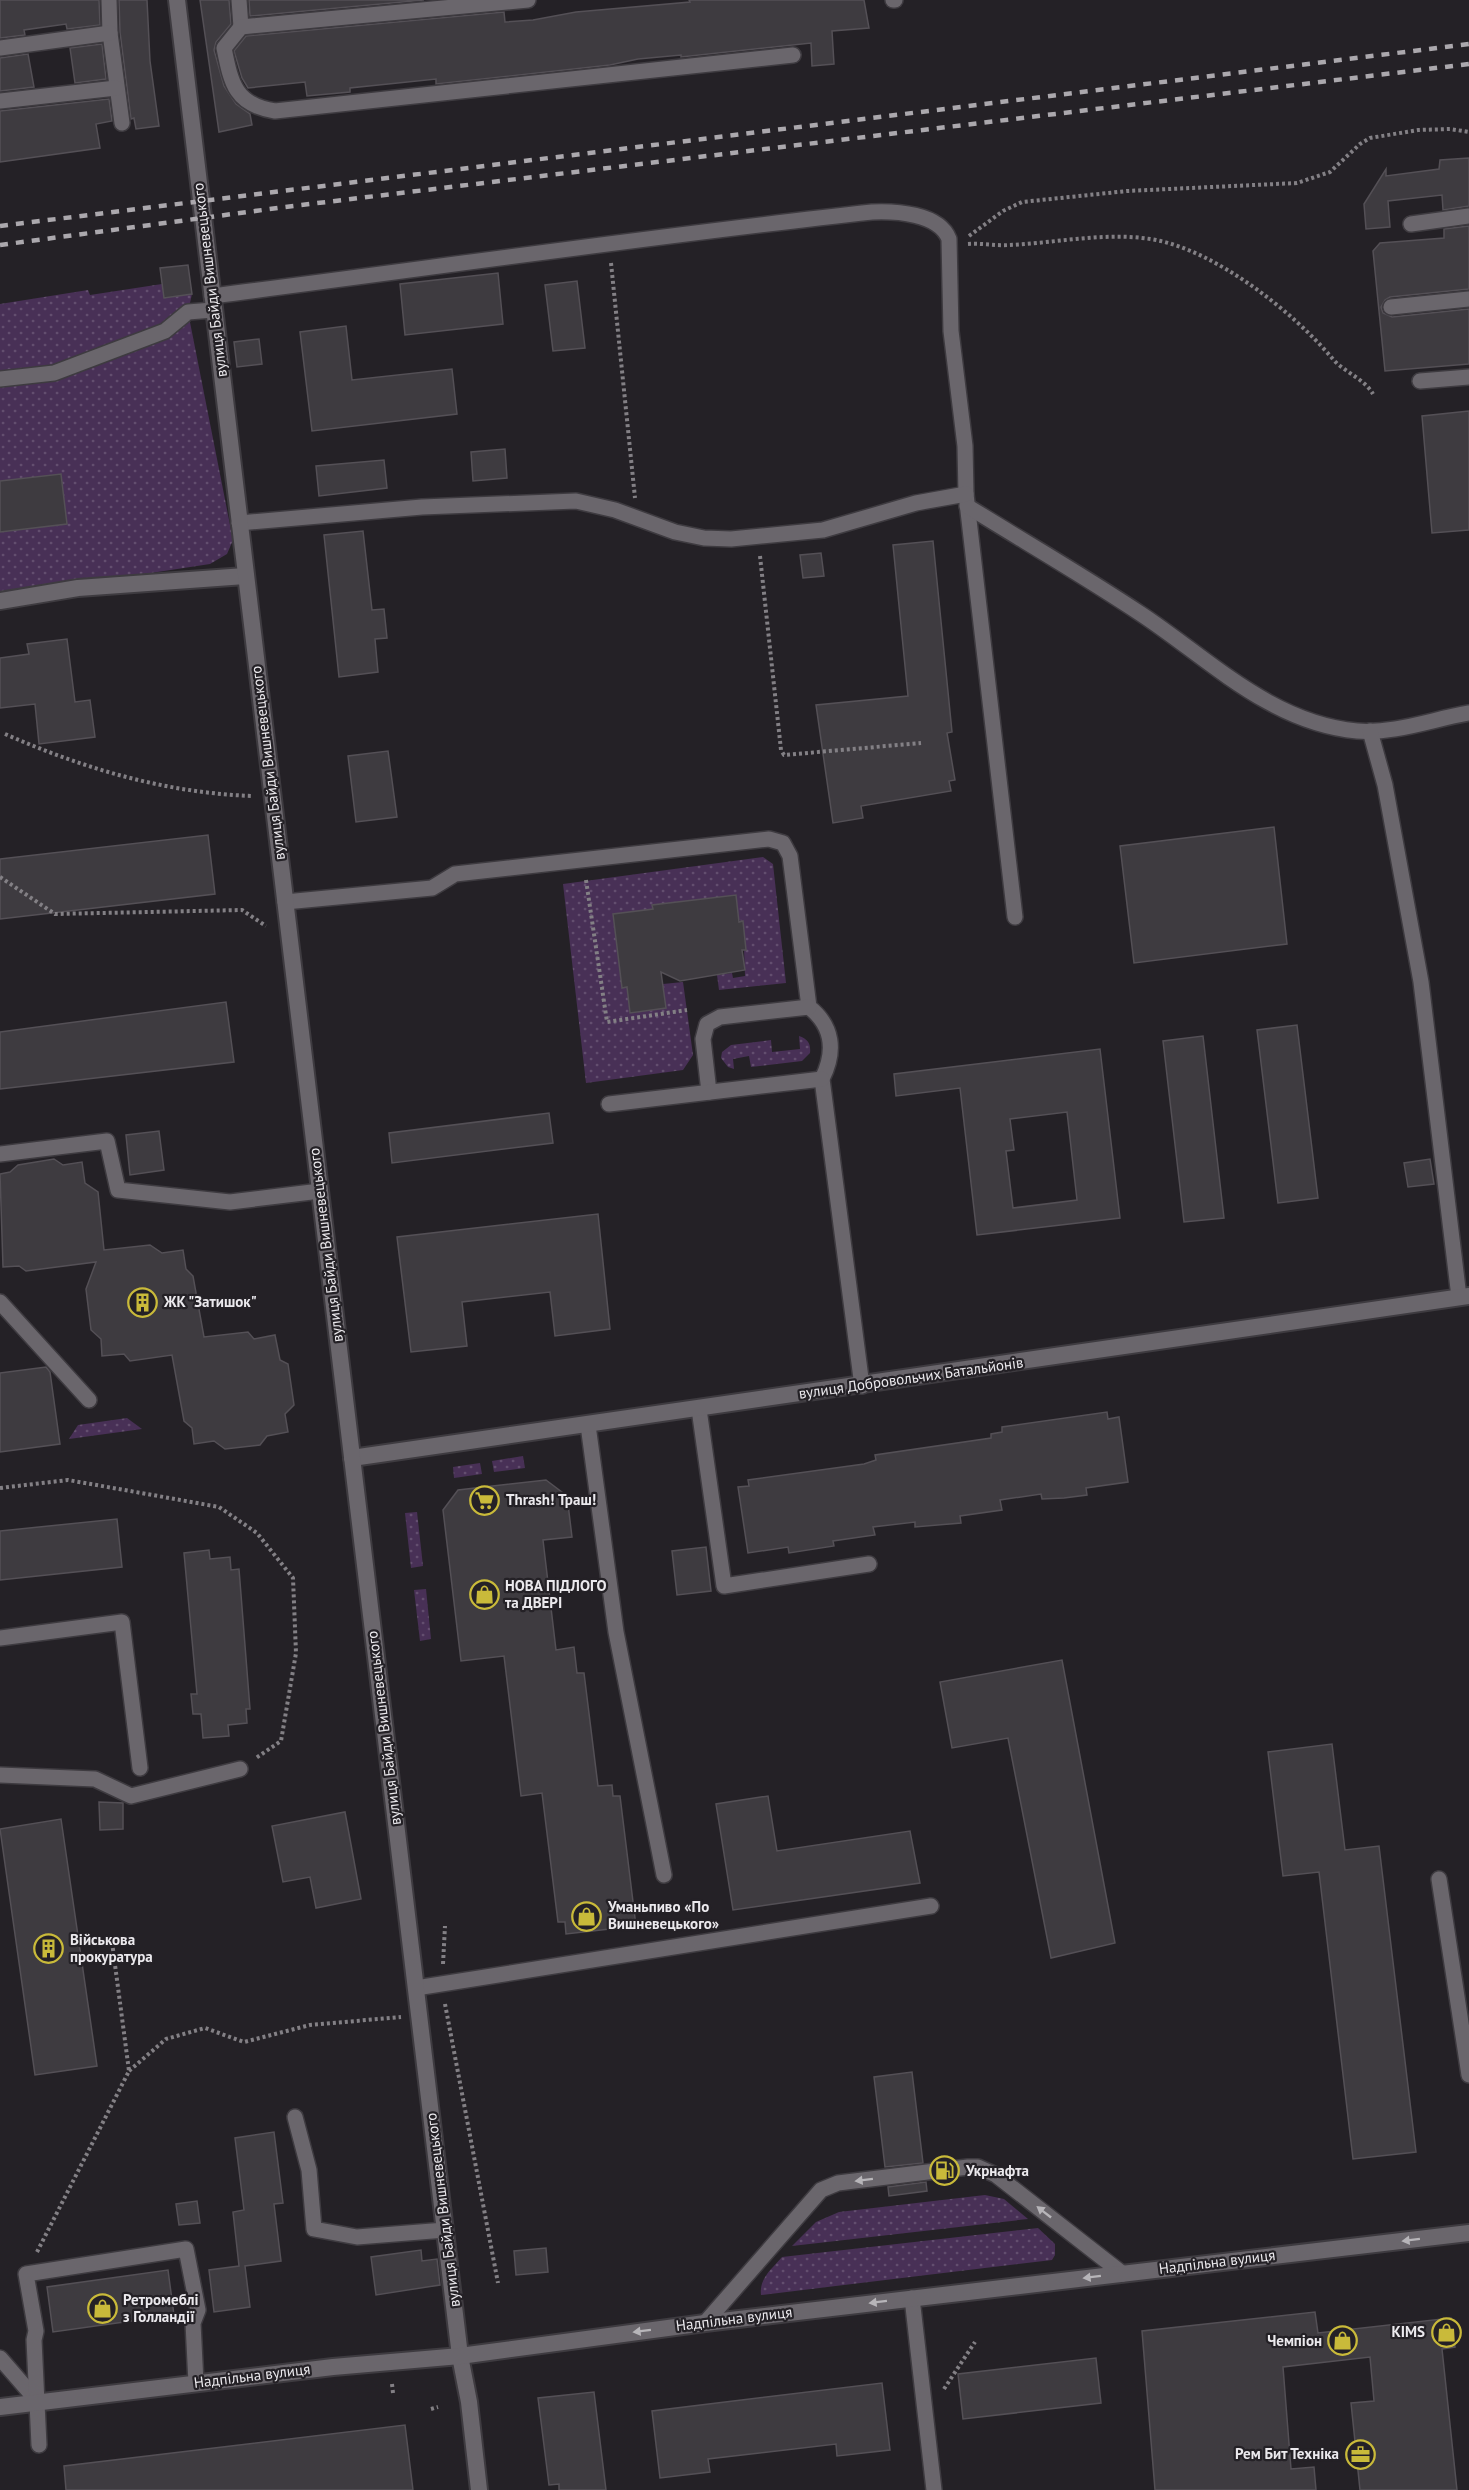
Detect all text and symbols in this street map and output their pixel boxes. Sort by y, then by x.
street label: вулиця Байди Вишневецького [188,182,231,378]
street label: вулиця Байди Вишневецького [246,665,289,861]
street label: вулиця Байди Вишневецького [304,1147,347,1343]
building icon: ЖК "Затишок" [127,1286,159,1318]
place label: ЖК "Затишок" [163,1292,257,1311]
street label: вулиця Добровольчих Батальйонів [797,1352,1024,1403]
supermarket icon: Thrash! Траш! [469,1484,501,1516]
place label: Thrash! Траш! [506,1490,596,1509]
place label: НОВА ПІДЛОГО та ДВЕРІ [505,1576,607,1612]
shop icon: НОВА ПІДЛОГО та ДВЕРІ [468,1579,500,1611]
street label: вулиця Байди Вишневецького [362,1630,405,1826]
place label: Уманьпиво «По Вишневецького» [607,1897,719,1933]
shop icon: Уманьпиво «По Вишневецького» [571,1900,603,1932]
place label: Військова прокуратура [70,1930,153,1966]
building icon: Військова прокуратура [33,1933,65,1965]
street label: вулиця Байди Вишневецького [421,2112,464,2308]
fuel station icon: Укрнафта [929,2155,961,2187]
place label: Укрнафта [965,2161,1029,2180]
one-way arrow [854,2176,873,2185]
one-way arrow [1036,2206,1051,2218]
one-way arrow [1401,2235,1420,2244]
street label: Надпільна вулиця [1158,2245,1276,2278]
one-way arrow [1083,2272,1102,2282]
place label: Ретромеблі з Голландії [123,2290,199,2326]
shop icon: Ретромеблі з Голландії [86,2293,118,2325]
one-way arrow [868,2297,887,2307]
street label: Надпільна вулиця [675,2302,793,2335]
shop icon: KIMS [1430,2316,1462,2348]
place label: KIMS [1391,2322,1425,2341]
shop icon: Чемпіон [1327,2325,1359,2357]
one-way arrow [633,2326,652,2335]
place label: Чемпіон [1267,2331,1322,2350]
street label: Надпільна вулиця [193,2359,311,2392]
office icon: Рем Бит Техніка [1344,2438,1376,2470]
place label: Рем Бит Техніка [1235,2444,1339,2463]

